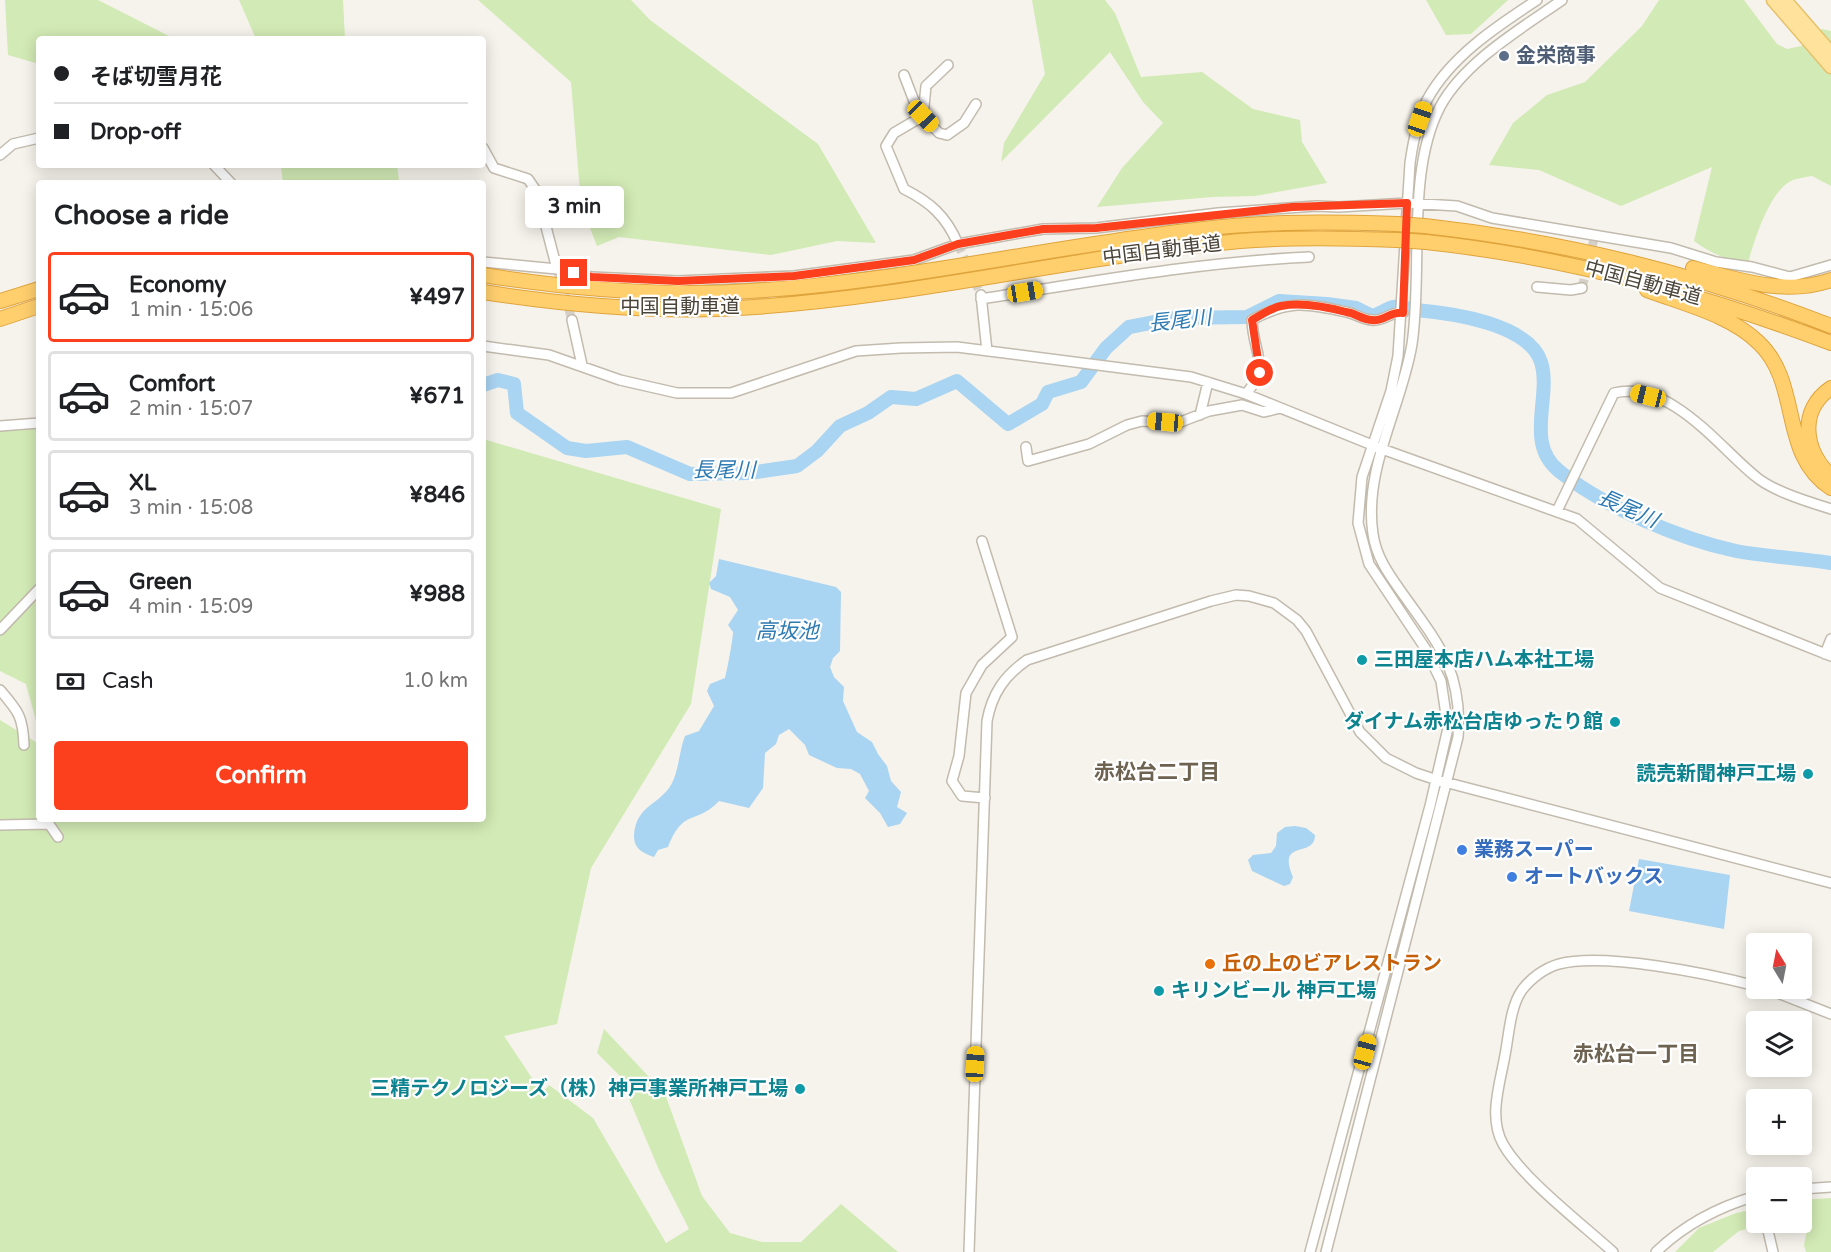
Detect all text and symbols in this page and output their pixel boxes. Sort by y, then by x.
place label: 金栄商事 [1516,44,1596,68]
marker: 金栄商事 [1497,49,1511,63]
text: そば切雪月花 [90,64,222,90]
car [904,97,942,135]
car [1406,99,1434,139]
text: Drop-off [90,119,181,145]
callout: 3 min [524,186,624,228]
text: 3 min [548,195,601,219]
text: Choose a ride [54,199,229,232]
street label: 中国自動車道 [1101,232,1223,270]
street label: 中国自動車道 [1582,256,1704,310]
route end [560,259,587,286]
icon: car [57,270,111,324]
text: Economy [129,272,226,298]
car [1006,280,1044,304]
text: ¥497 [409,284,465,310]
street label: 中国自動車道 [620,295,740,319]
text: 1 min · 15:06 [129,298,253,322]
water label: 長尾川 [1147,305,1215,337]
route start [1246,359,1273,386]
icon: car [57,369,111,423]
text: Comfort [129,371,215,397]
text: ¥671 [409,383,465,409]
car [1628,383,1668,409]
text: 2 min · 15:07 [129,397,253,421]
car [1146,411,1184,433]
water label: 長尾川 [693,458,757,483]
icon: car [57,468,111,522]
text: XL [129,470,156,496]
text: ¥846 [409,482,465,508]
water label: 長尾川 [1594,485,1664,534]
text: 3 min · 15:08 [129,496,253,520]
icon: car [57,567,111,621]
text: Green [129,569,192,595]
text: ¥988 [409,581,465,607]
text: 4 min · 15:09 [129,595,253,619]
water label: 高坂池 [756,619,820,644]
place label: 三田屋本店ハム本社工場 [1374,648,1594,672]
marker: 三田屋本店ハム本社工場 [1355,653,1369,667]
icon: cash [54,665,87,698]
text: Cash [102,668,154,694]
text: 1.0 km [403,669,468,693]
place label: ダイナム赤松台店ゆったり館 [1344,710,1603,734]
marker: ダイナム赤松台店ゆったり館 [1608,715,1622,729]
button: Confirm [54,741,468,810]
district label: 赤松台二丁目 [1094,760,1220,785]
place label: 読売新聞神戸工場 [1636,762,1796,786]
marker: 読売新聞神戸工場 [1801,767,1815,781]
place label: 業務スーパー [1474,838,1594,862]
marker: 業務スーパー [1455,843,1469,857]
place label: オートバックス [1524,865,1663,889]
marker: オートバックス [1505,870,1519,884]
north arrow [1746,933,1812,999]
map controls [1746,933,1812,1233]
place label: 丘の上のビアレストラン [1222,952,1442,976]
marker: 丘の上のビアレストラン [1203,957,1217,971]
place label: キリンビール 神戸工場 [1171,979,1376,1003]
marker: キリンビール 神戸工場 [1152,984,1166,998]
button: layers [1746,1011,1812,1077]
car [1352,1032,1378,1072]
district label: 赤松台一丁目 [1573,1042,1699,1067]
car [965,1046,985,1082]
place label: 三精テクノロジーズ（株）神戸事業所神戸工場 [370,1077,788,1101]
marker: 三精テクノロジーズ（株）神戸事業所神戸工場 [793,1082,807,1096]
button: + [1746,1089,1812,1155]
button: − [1746,1167,1812,1233]

